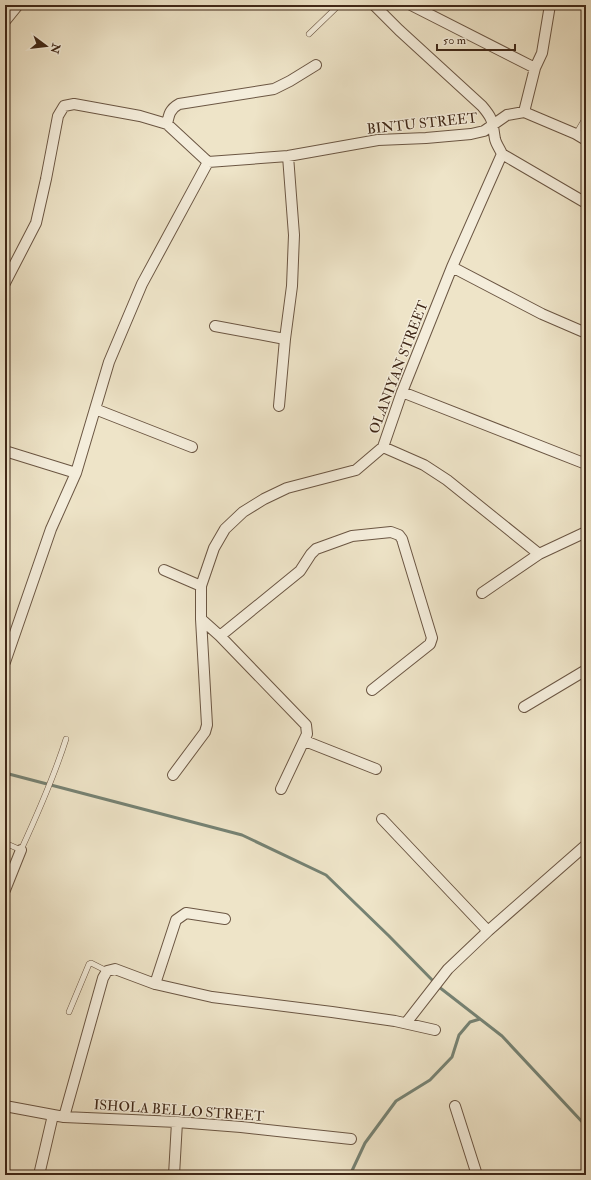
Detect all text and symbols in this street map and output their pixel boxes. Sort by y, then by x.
north arrow [26,26,66,66]
scale bar [437,26,515,52]
text: 50 m [443,33,467,48]
text: N [47,41,63,56]
street label: BINTU STREET [366,109,479,138]
street label: OLANIYAN STREET [365,298,432,436]
street label: ISHOLA BELLO STREET [93,1096,265,1125]

